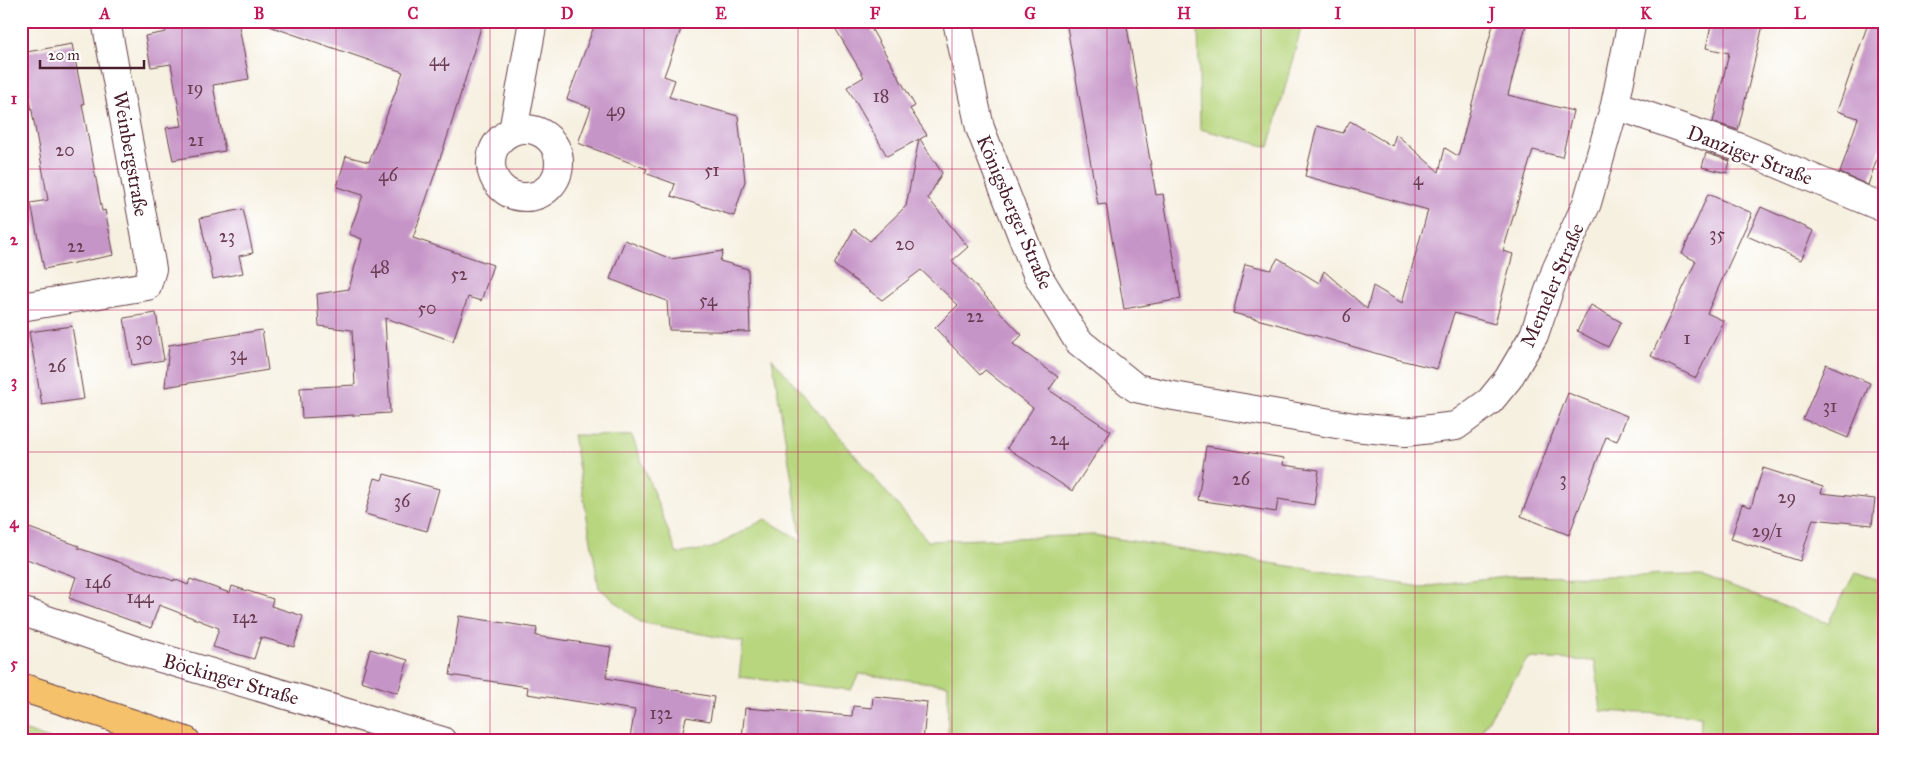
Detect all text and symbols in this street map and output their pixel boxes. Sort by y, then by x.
text: A [99,4,111,23]
text: B [254,4,264,23]
text: C [408,4,419,23]
text: D [561,4,574,23]
text: E [715,4,727,23]
text: F [870,4,881,23]
text: G [1024,4,1036,23]
text: H [1177,4,1191,23]
text: I [1335,4,1342,23]
text: J [1487,4,1496,24]
text: K [1640,4,1652,23]
text: L [1794,4,1806,23]
scale bar [40,38,144,70]
text: 20 m [48,46,80,64]
house number: 44 [429,49,450,71]
house number: 19 [187,77,203,99]
house number: 18 [873,85,889,107]
text: 1 [11,89,18,108]
street label: Weinbergstraße [107,90,154,219]
house number: 49 [606,99,626,121]
street label: Danziger Straße [1683,120,1816,191]
house number: 21 [188,129,204,151]
street label: Königsberger Straße [971,131,1058,293]
house number: 20 [55,139,75,161]
house number: 51 [704,159,720,181]
house number: 46 [378,164,398,186]
house number: 4 [1413,168,1424,190]
street label: Memeler Straße [1515,219,1589,351]
house number: 35 [1709,223,1725,245]
house number: 23 [219,225,235,247]
text: 2 [10,230,19,249]
house number: 20 [895,233,915,255]
house number: 22 [67,235,85,257]
house number: 48 [370,256,390,278]
house number: 52 [450,263,468,285]
house number: 54 [699,289,718,311]
house number: 50 [418,297,436,319]
house number: 22 [966,305,984,327]
house number: 6 [1341,305,1351,327]
house number: 1 [1683,327,1691,349]
house number: 30 [135,328,153,350]
house number: 34 [229,343,248,365]
house number: 26 [48,355,67,377]
text: 3 [11,372,17,392]
house number: 31 [1823,395,1837,417]
house number: 24 [1050,428,1069,450]
house number: 26 [1232,468,1251,490]
house number: 3 [1559,468,1567,490]
house number: 29 [1778,486,1796,508]
house number: 36 [394,490,411,512]
text: 4 [10,513,20,533]
house number: 29/1 [1752,520,1782,542]
house number: 146 [85,571,112,593]
house number: 144 [126,586,155,608]
house number: 142 [232,606,258,628]
street label: Böckinger Straße [160,648,302,711]
text: 5 [10,654,18,673]
house number: 132 [649,702,673,724]

